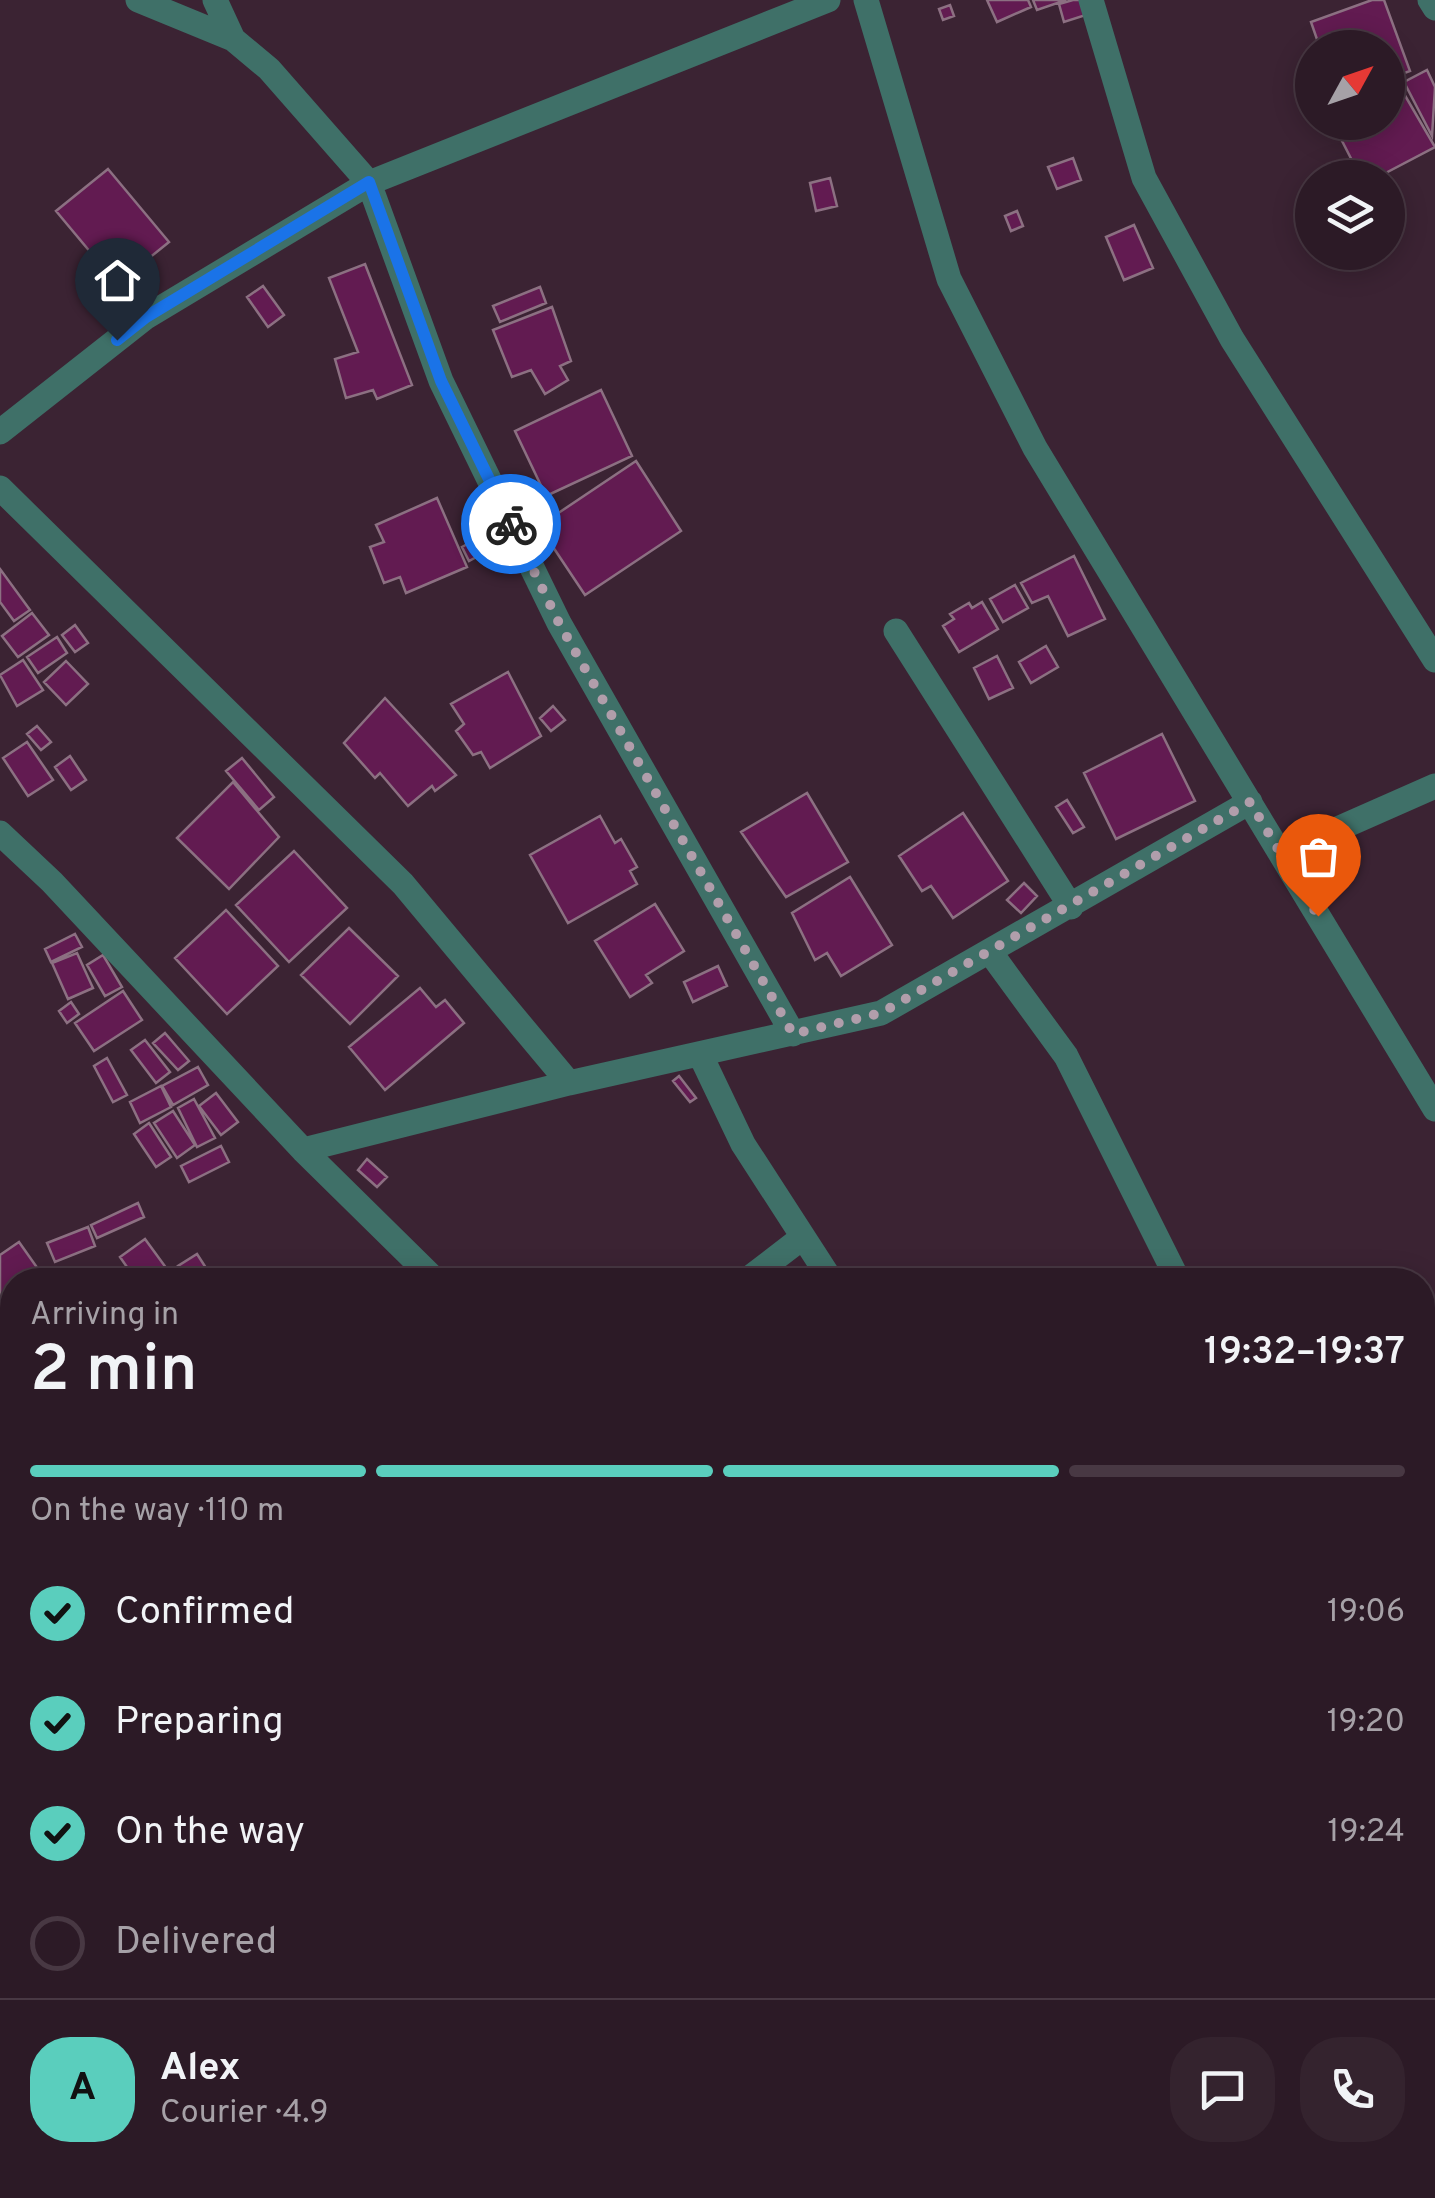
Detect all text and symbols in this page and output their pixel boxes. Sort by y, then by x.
north arrow [1295,30,1405,140]
map controls [1295,30,1405,270]
button: layers [1295,160,1405,270]
pin [75,238,160,341]
icon: home [90,253,145,308]
courier [461,474,561,574]
icon: bike [484,497,539,552]
pin [1276,814,1361,917]
icon: bag [1291,829,1346,884]
text: Arriving in [30,1296,179,1336]
text: 19:32–19:37 [1204,1329,1405,1378]
text: 2 min [30,1332,198,1414]
text: On the way · 110 m [30,1492,284,1532]
icon: check [30,1586,85,1641]
text: Confirmed [115,1589,294,1638]
text: 19:06 [1327,1593,1405,1633]
icon: check [30,1696,85,1751]
text: Preparing [115,1699,284,1748]
text: 19:20 [1327,1703,1405,1743]
icon: check [30,1806,85,1861]
text: On the way [115,1809,305,1858]
text: 19:24 [1328,1813,1405,1853]
text: Delivered [115,1919,277,1968]
button: chat [1170,2037,1275,2142]
button: phone [1300,2037,1405,2142]
text: Alex [160,2045,240,2094]
text: A [69,2065,96,2114]
text: Courier · 4.9 [160,2094,329,2134]

